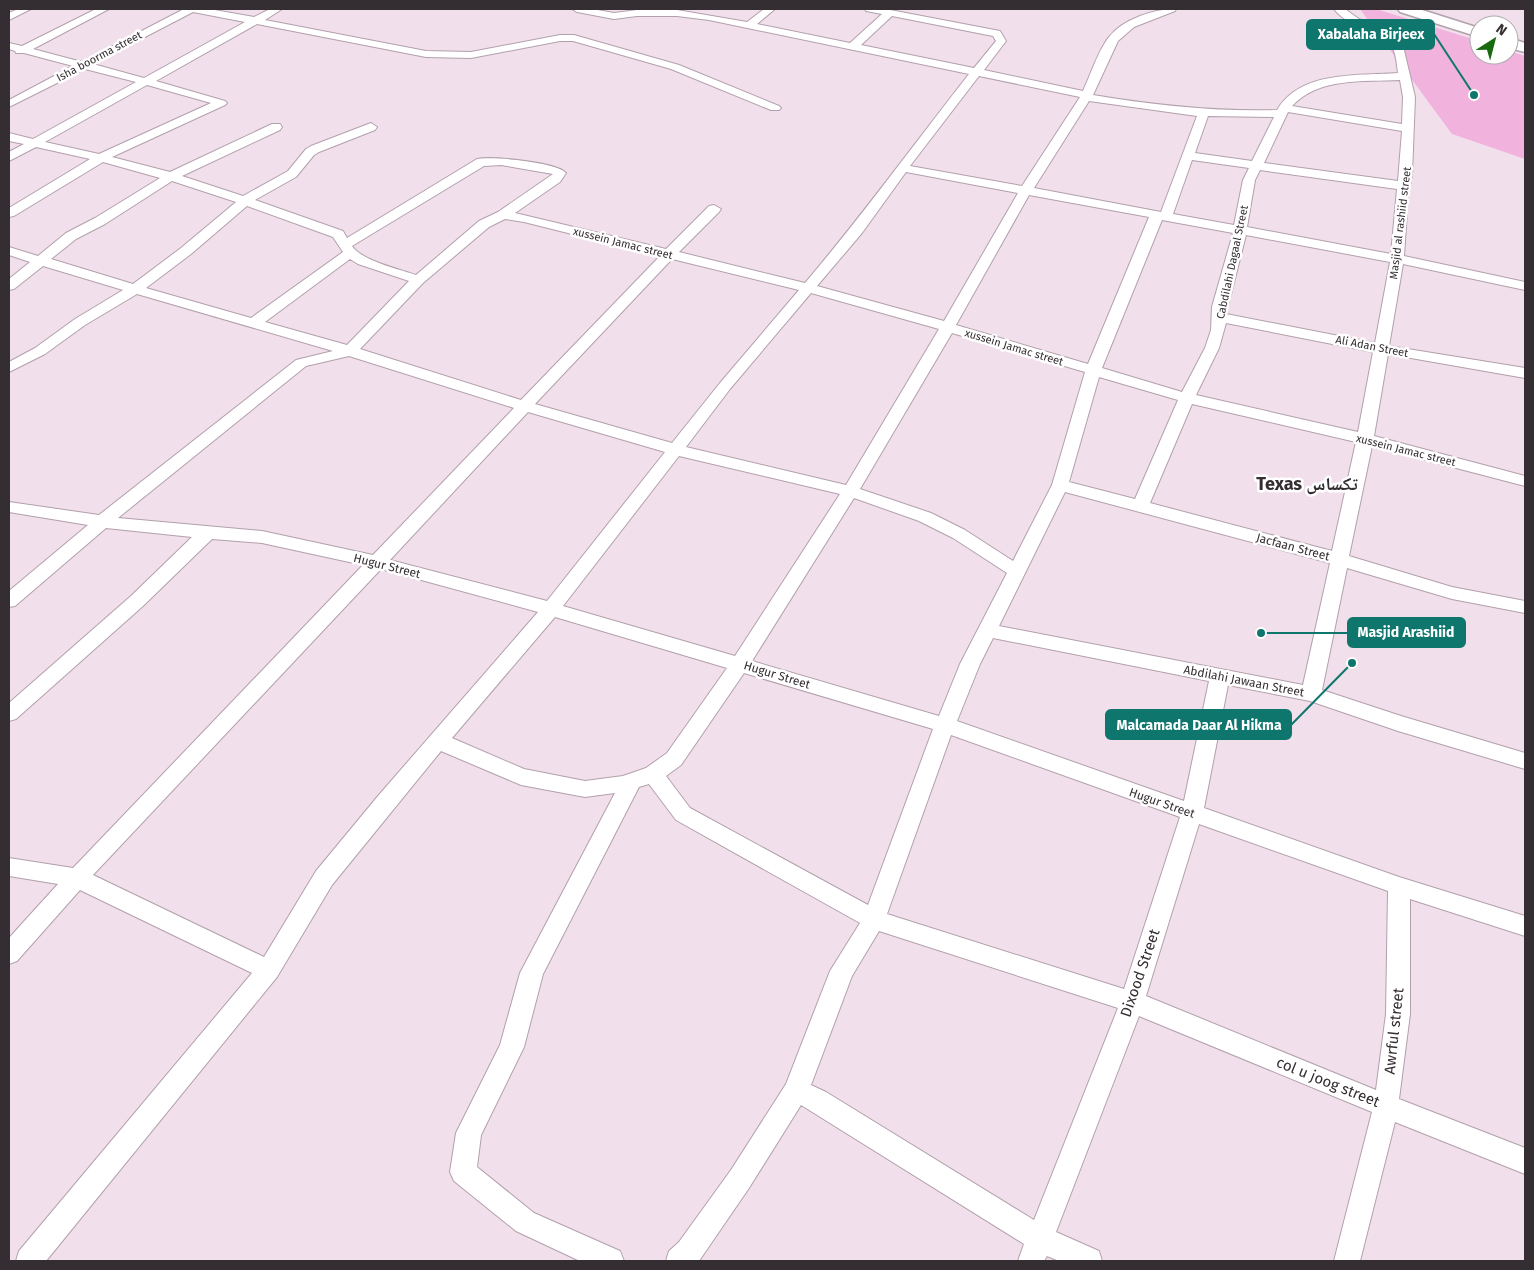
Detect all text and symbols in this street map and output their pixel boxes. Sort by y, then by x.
north arrow [1469,15,1519,65]
callout: Xabalaha Birjeex [1307,20,1434,49]
text: N [1493,20,1510,39]
text: Xabalaha Birjeex [1317,26,1425,43]
street label: Isha boorma street [54,28,144,84]
street label: Masjid al rashiid street [1387,166,1414,280]
street label: Cabdilahi Dagaal Street [1214,204,1251,320]
street label: xussein Jamac street [572,225,674,262]
street label: xussein Jamac street [963,326,1065,369]
street label: Ali Adan Street [1335,333,1409,360]
street label: xussein Jamac street [1355,432,1457,469]
district label: Texas تكساس [1256,473,1358,495]
street label: Jacfaan Street [1255,530,1332,564]
street label: Hugur Street [352,551,423,581]
callout: Masjid Arashiid [1348,618,1465,647]
text: Masjid Arashiid [1358,624,1454,641]
street label: Hugur Street [742,658,812,692]
street label: Abdilahi Jawaan Street [1183,662,1306,700]
callout: Malcamada Daar Al Hikma [1106,710,1291,739]
text: Malcamada Daar Al Hikma [1116,717,1282,734]
street label: Hugur Street [1127,785,1197,821]
street label: Dixood Street [1116,926,1164,1020]
street label: Awrful street [1381,986,1408,1075]
street label: col u joog street [1274,1053,1383,1111]

